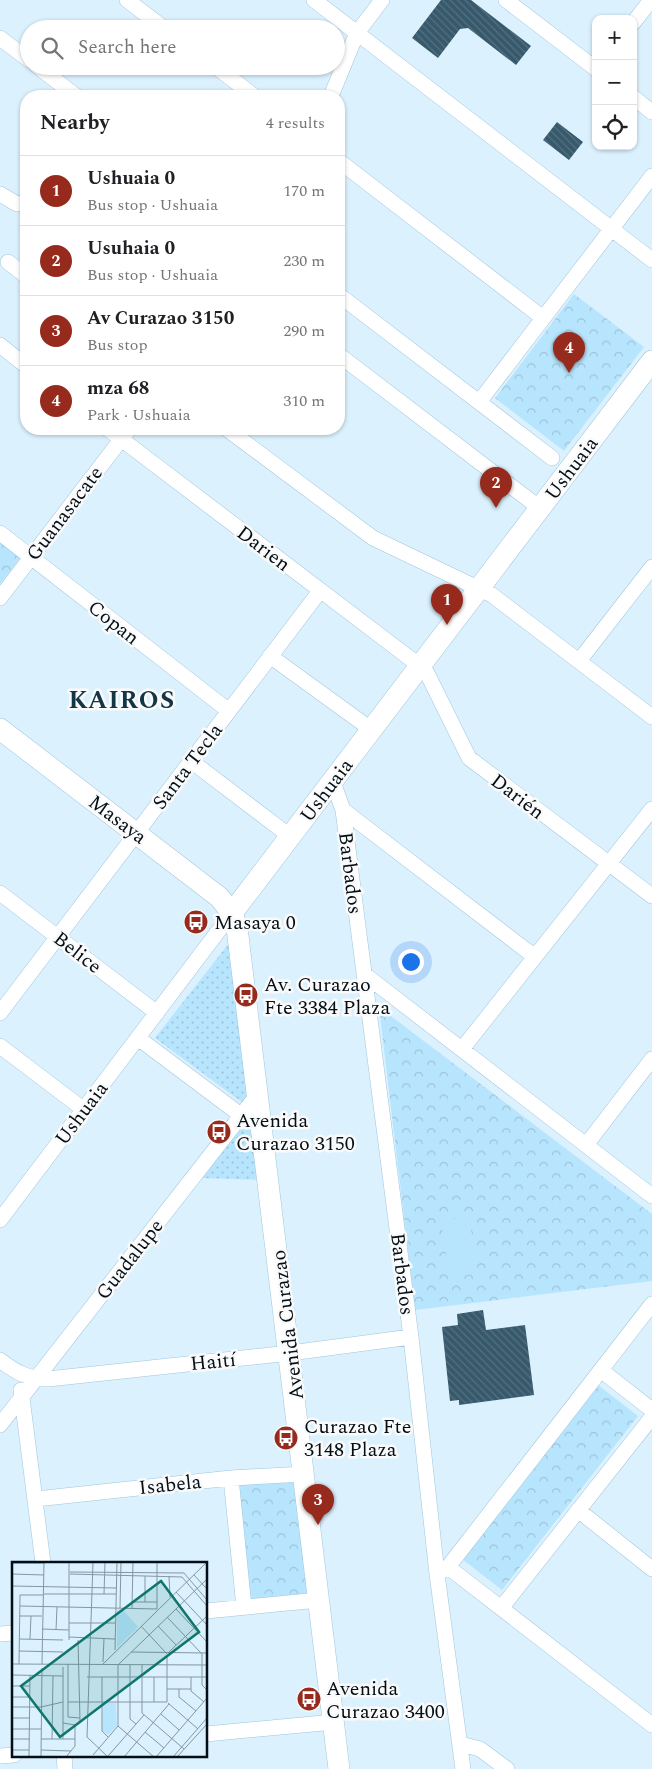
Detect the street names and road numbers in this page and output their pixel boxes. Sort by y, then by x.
street label: Ushuaia [538,430,606,507]
street label: Guanasacate [19,460,111,567]
street label: Darien [230,519,297,579]
street label: Copan [81,593,146,653]
street label: Santa Tecla [145,717,231,816]
street label: Ushuaia [293,752,361,829]
street label: Darién [484,767,551,827]
street label: Masaya [82,788,153,852]
street label: Barbados [330,830,370,916]
street label: Belice [47,924,108,981]
street label: Ushuaia [48,1075,116,1152]
street label: Guadalupe [89,1213,171,1306]
street label: Barbados [382,1231,422,1317]
street label: Avenida Curazao [264,1248,312,1402]
street label: Haití [189,1345,238,1379]
street label: Isabela [137,1467,203,1503]

